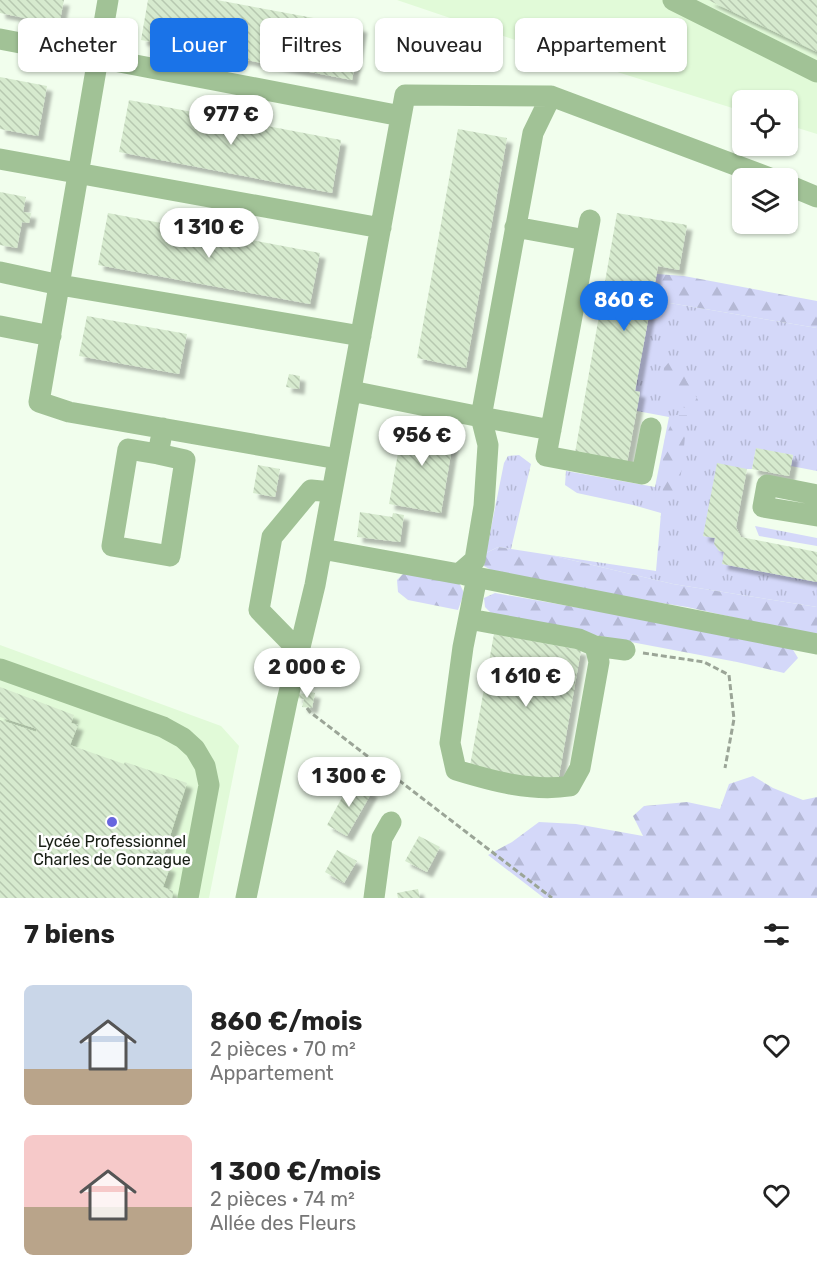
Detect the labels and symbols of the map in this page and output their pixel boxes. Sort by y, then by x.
pin: 977 € [189,95,273,146]
pin: 1 310 € [154,208,264,259]
pin: 860 € [582,281,666,332]
pin: 956 € [380,416,464,467]
pin: 2 000 € [252,648,362,699]
pin: 1 610 € [471,657,581,708]
pin: 1 300 € [294,757,404,808]
marker: Lycée Professionnel Charles de Gonzague [105,815,119,829]
place label: Lycée Professionnel Charles de Gonzague [33,832,191,869]

